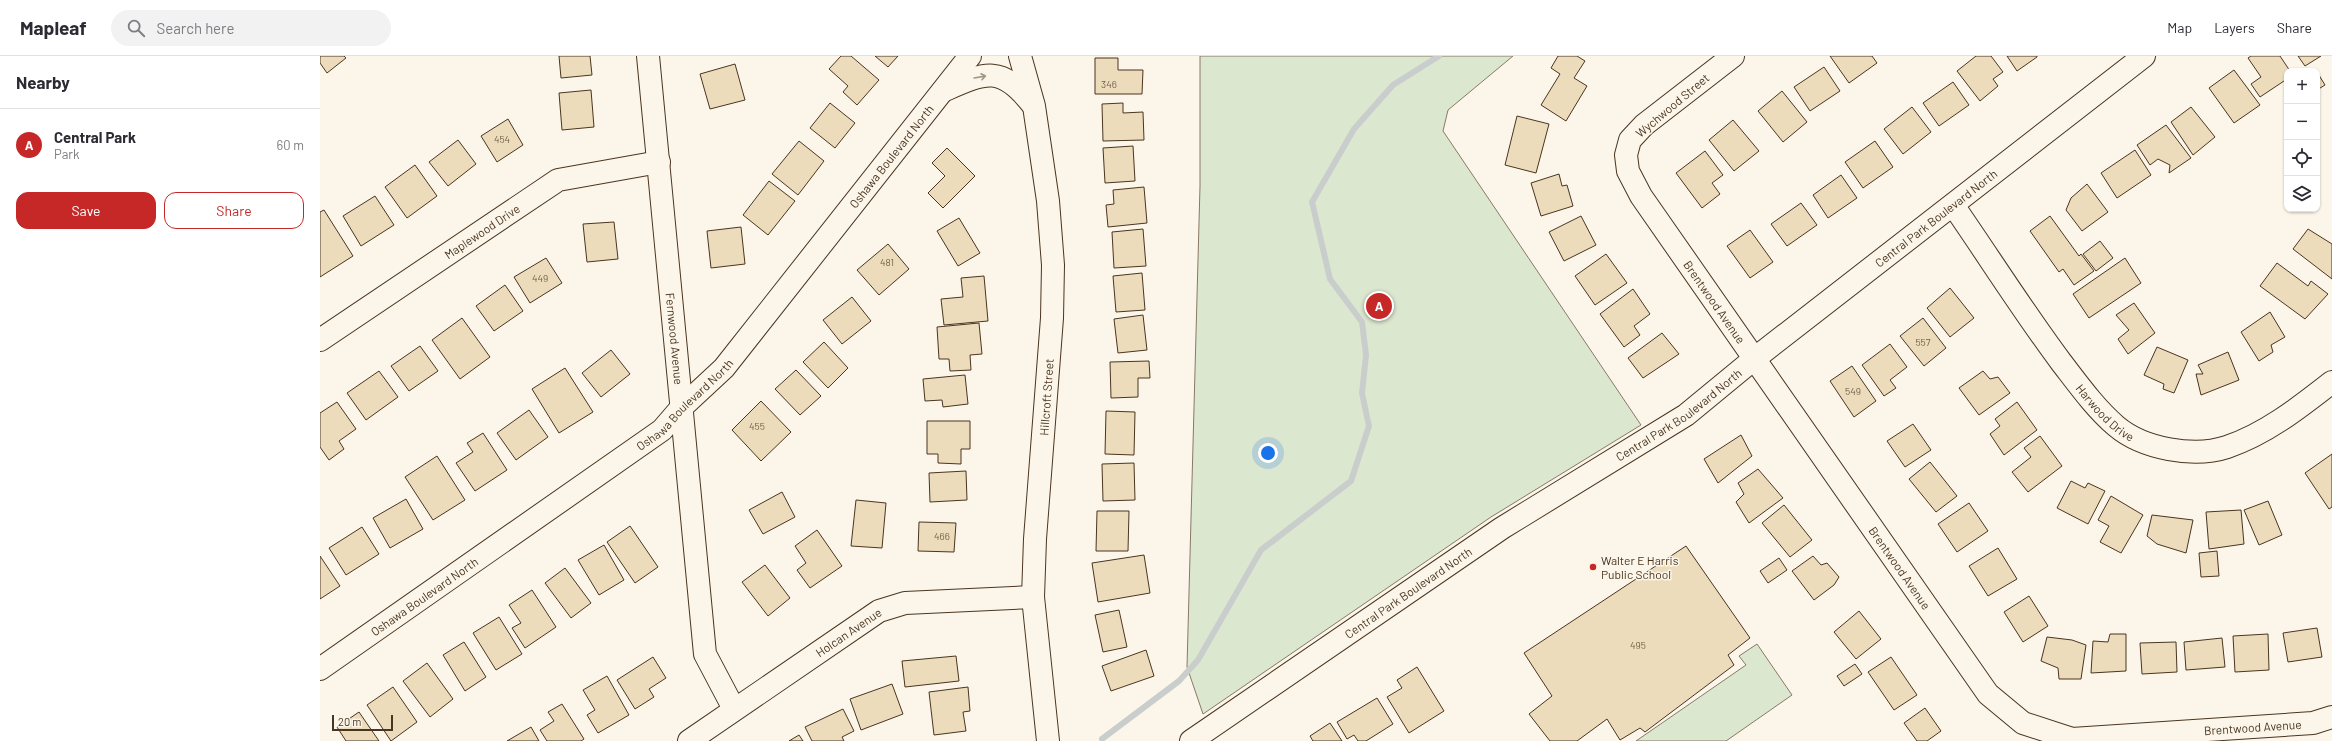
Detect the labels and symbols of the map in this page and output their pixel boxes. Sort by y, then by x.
street label: Wychwood Street [1632,70,1712,140]
one-way arrow [973,72,986,80]
house number: 346 [1101,78,1117,90]
street label: Oshawa Boulevard North [846,102,936,210]
house number: 454 [494,133,510,145]
street label: Central Park Boulevard North [1872,166,1999,270]
street label: Maplewood Drive [442,201,522,261]
house number: 481 [880,256,894,268]
street label: Brentwood Avenue [1681,258,1748,346]
house number: 449 [532,272,548,284]
pin: A [1366,291,1392,321]
street label: Fernwood Avenue [664,292,686,385]
house number: 557 [1915,336,1931,348]
street label: Oshawa Boulevard North [633,356,735,453]
street label: Hillcroft Street [1036,358,1056,436]
street label: Central Park Boulevard North [1613,365,1744,464]
street label: Harwood Drive [2073,381,2137,444]
house number: 549 [1845,385,1861,397]
house number: 455 [749,420,765,432]
your location [1258,443,1278,463]
street label: Brentwood Avenue [1866,524,1934,612]
house number: 466 [934,530,950,542]
street label: Central Park Boulevard North [1342,544,1474,641]
place label: Walter E Harris Public School [1601,553,1679,581]
street label: Oshawa Boulevard North [368,554,480,638]
marker: Walter E Harris Public School [1588,562,1598,572]
street label: Holcan Avenue [813,605,884,659]
house number: 495 [1630,639,1646,651]
scale bar [332,713,393,732]
street label: Brentwood Avenue [2203,717,2302,737]

